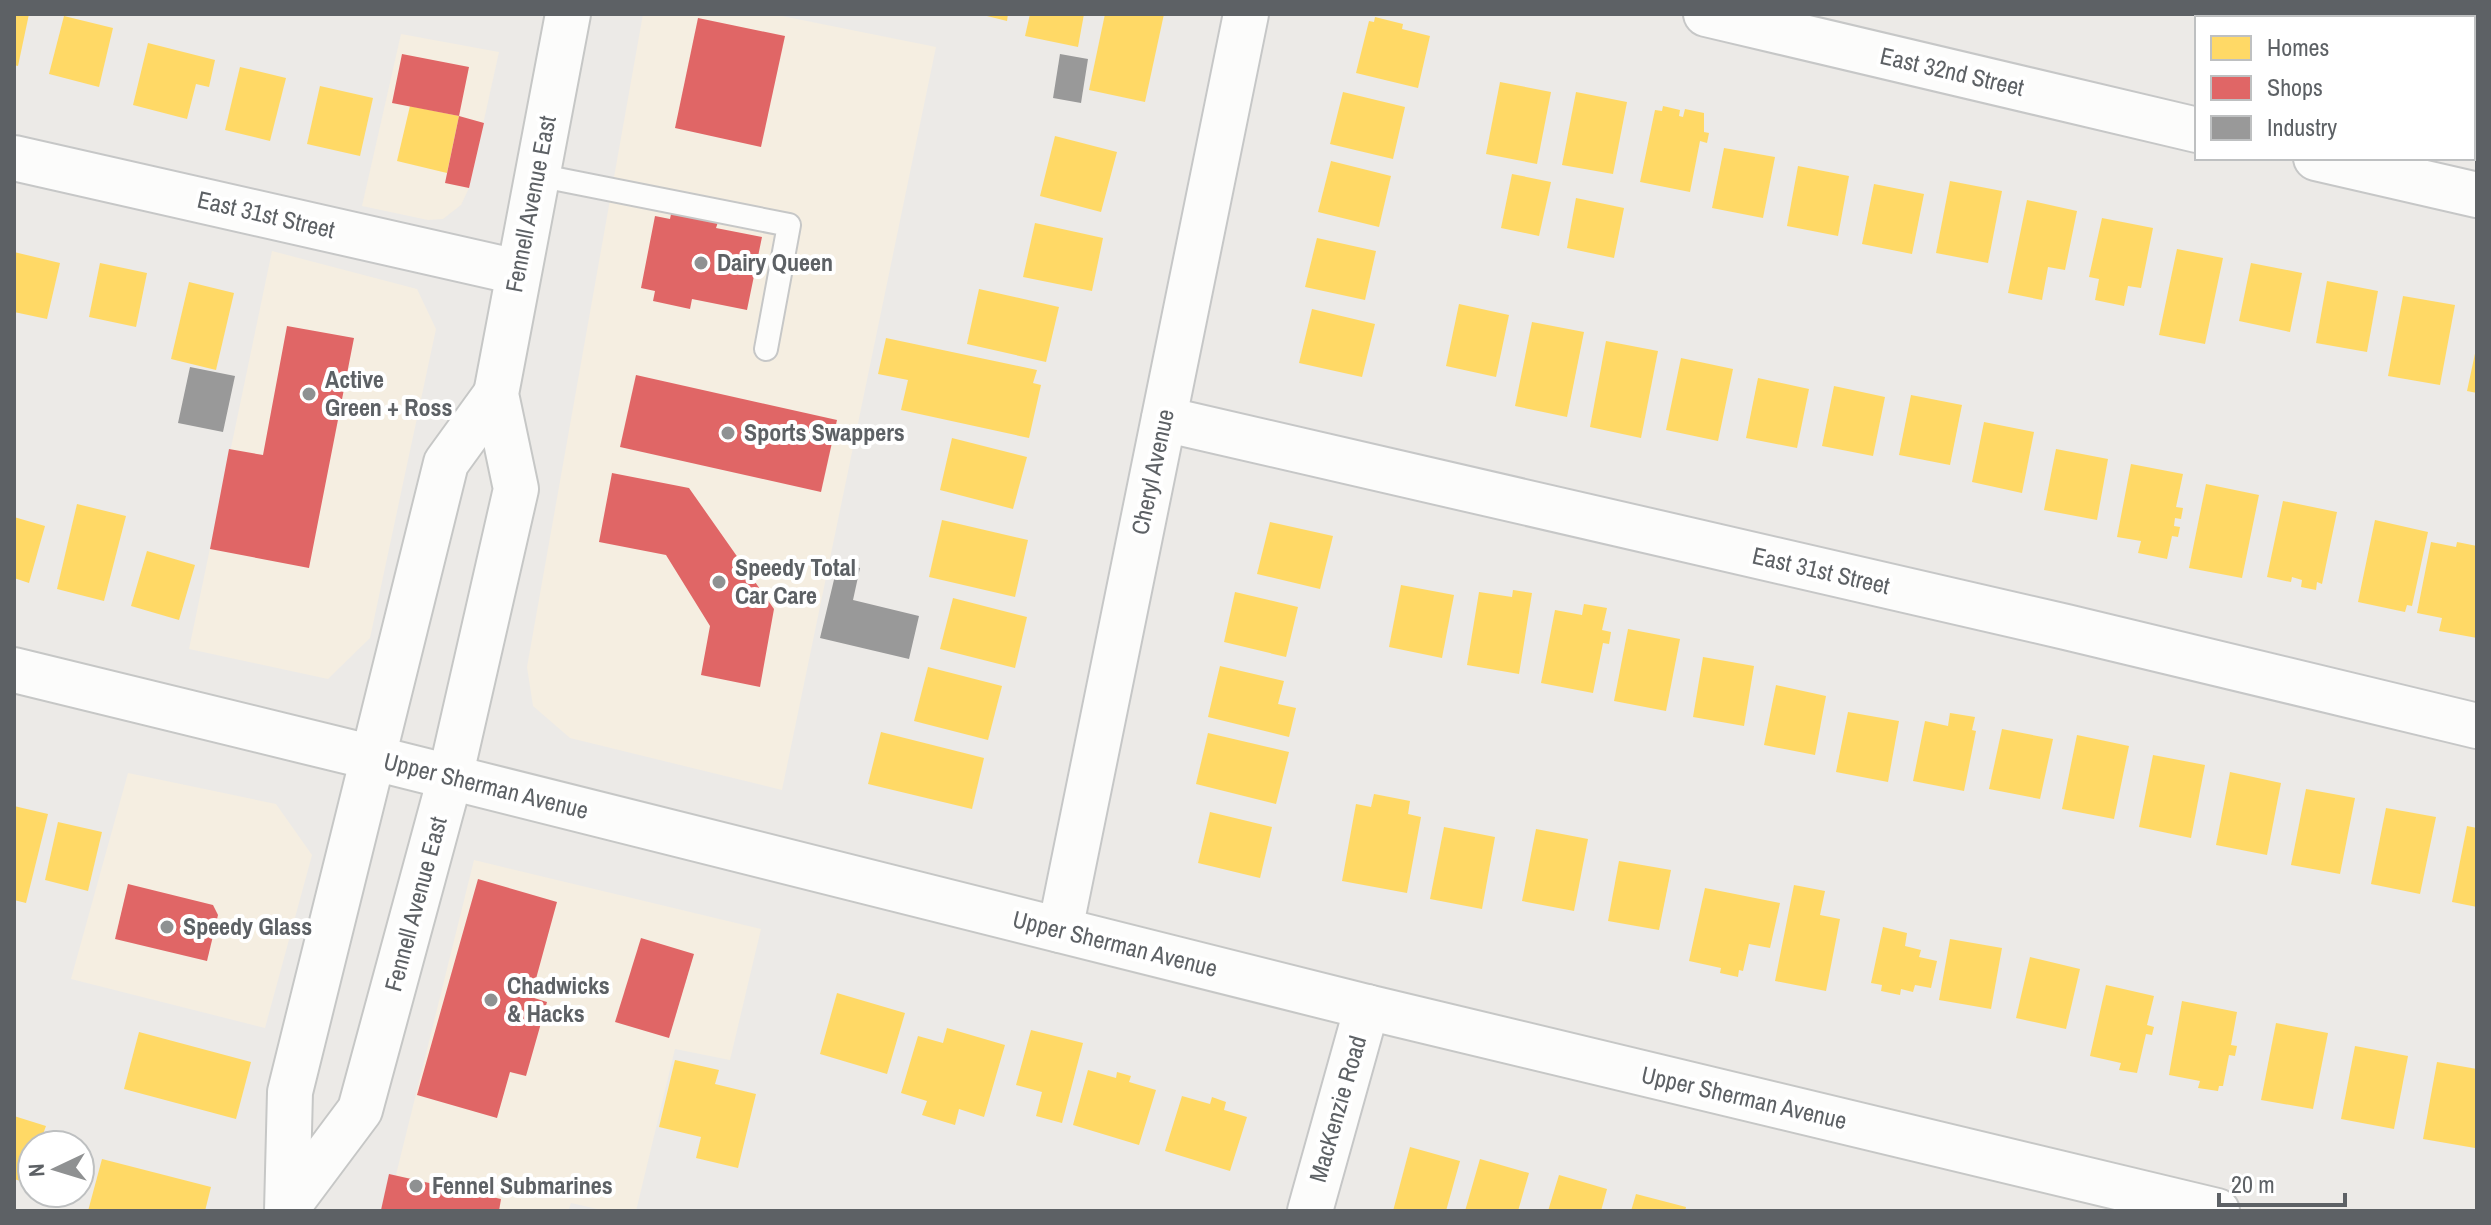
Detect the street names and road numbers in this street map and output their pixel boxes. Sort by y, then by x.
street label: East 32nd Street [1877,39,2028,103]
street label: Fennell Avenue East [497,112,563,295]
street label: East 31st Street [194,183,339,245]
street label: Cheryl Avenue [1123,406,1181,538]
street label: East 31st Street [1749,539,1894,601]
street label: Upper Sherman Avenue [381,744,592,826]
street label: Fennell Avenue East [376,813,454,994]
street label: Upper Sherman Avenue [1010,902,1221,984]
street label: MacKenzie Road [1301,1032,1373,1186]
street label: Upper Sherman Avenue [1638,1058,1850,1136]

